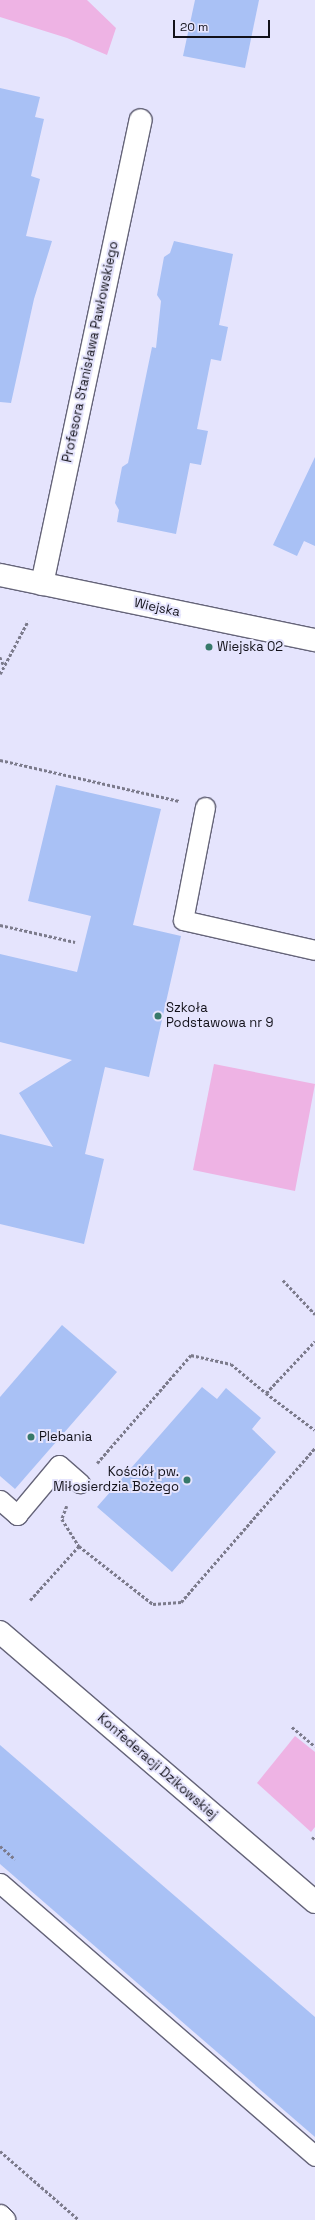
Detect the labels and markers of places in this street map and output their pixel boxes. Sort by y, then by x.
place label: Wiejska 02 [217,639,283,655]
marker: Wiejska 02 [204,642,214,652]
place label: Szkoła Podstawowa nr 9 [166,1001,273,1032]
marker: Szkoła Podstawowa nr 9 [153,1011,163,1021]
place label: Plebania [39,1429,92,1445]
marker: Plebania [26,1432,36,1442]
place label: Kościół pw. Miłosierdzia Bożego [53,1465,179,1496]
marker: Kościół pw. Miłosierdzia Bożego [182,1475,192,1485]

